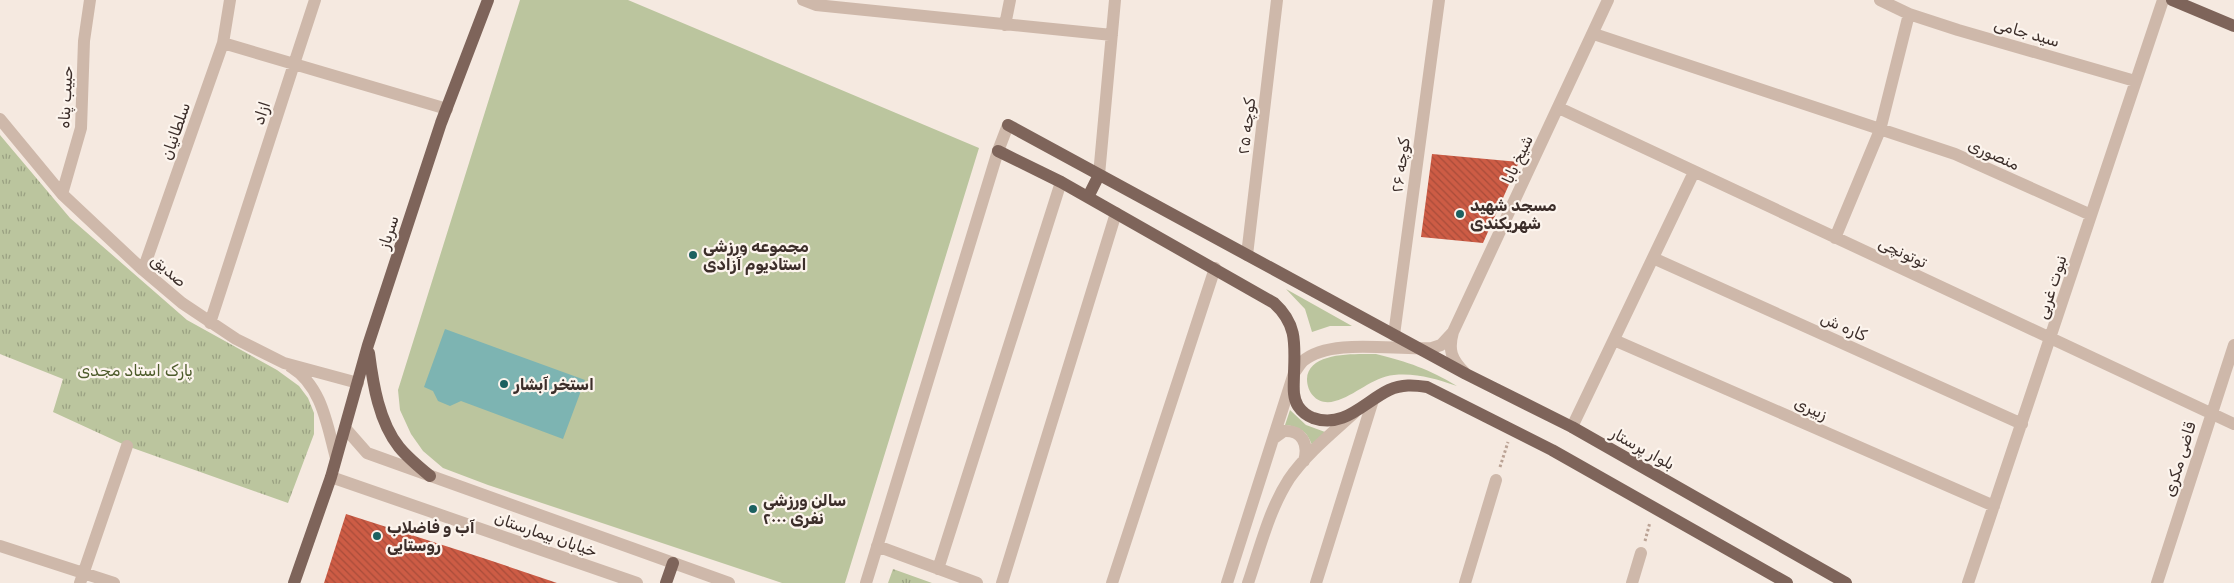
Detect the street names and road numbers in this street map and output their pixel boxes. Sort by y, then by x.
street label: سید جامی [1992,14,2062,51]
street label: حبیب پناه [54,65,78,129]
street label: کوچه ۲۵ [1234,96,1260,156]
street label: ازاد [249,99,275,128]
street label: سلطانیان [157,100,194,162]
street label: شیخ بابا [1498,132,1539,187]
street label: منصوری [1965,135,2023,175]
street label: کوچه ۲۶ [1387,136,1415,194]
street label: سرباز [374,213,404,252]
street label: توتونچی [1875,233,1930,273]
street label: صدیق [146,250,190,292]
street label: نبوت غربی [2032,253,2072,322]
street label: کاره ش [1817,308,1870,346]
street label: زبیری [1791,393,1830,425]
street label: قاضی مکری [2159,419,2201,499]
street label: بلوار پرستار [1606,423,1678,475]
street label: خیابان بیمارستان [492,508,600,562]

